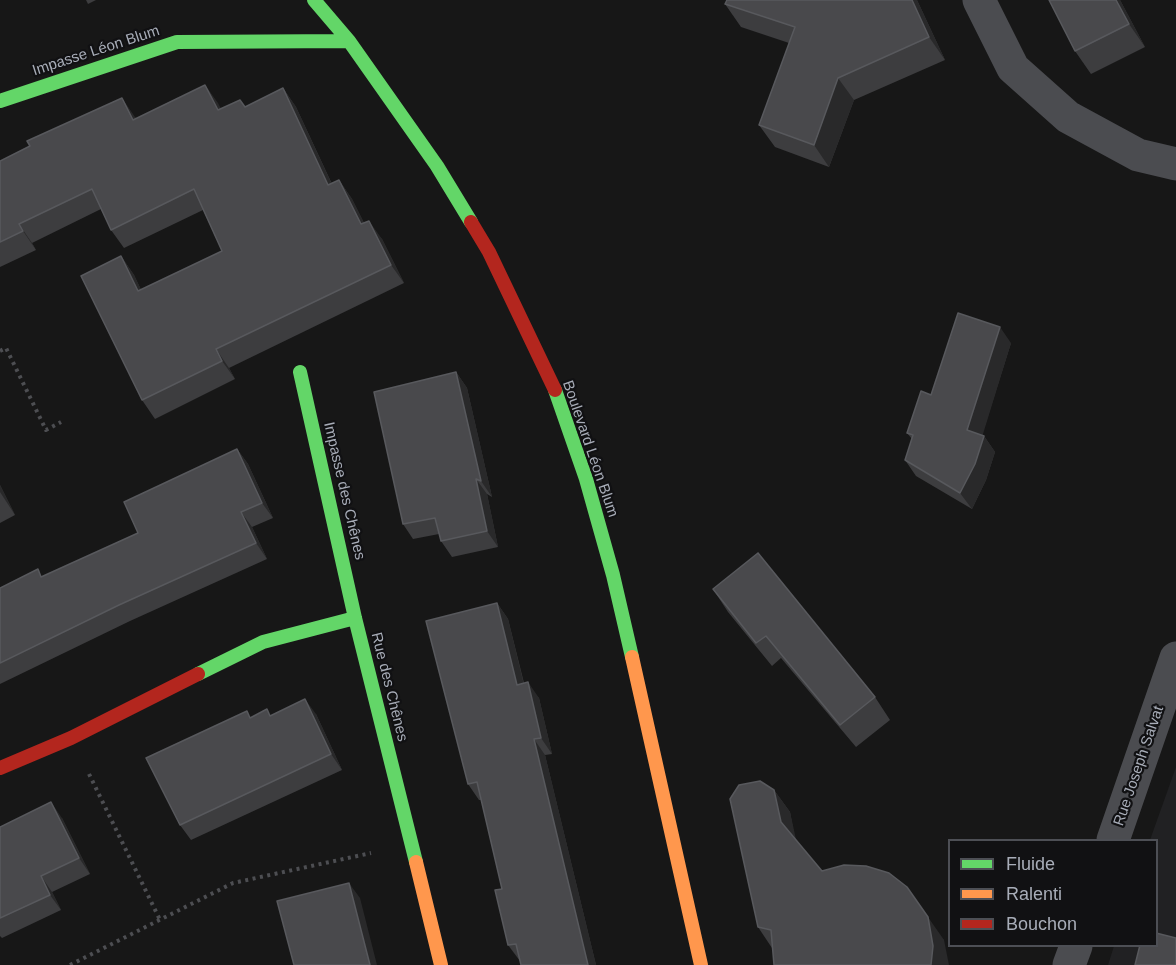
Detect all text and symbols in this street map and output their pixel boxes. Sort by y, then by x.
street label: Impasse Léon Blum [30,22,162,80]
street label: Boulevard Léon Blum [558,378,622,520]
street label: Impasse des Chênes [319,420,369,562]
street label: Rue des Chênes [367,631,411,743]
street label: Rue Joseph Salvat [1110,704,1168,828]
legend [948,839,1158,947]
text: Fluide [1006,854,1055,874]
text: Ralenti [1006,884,1062,904]
text: Bouchon [1006,914,1077,934]

